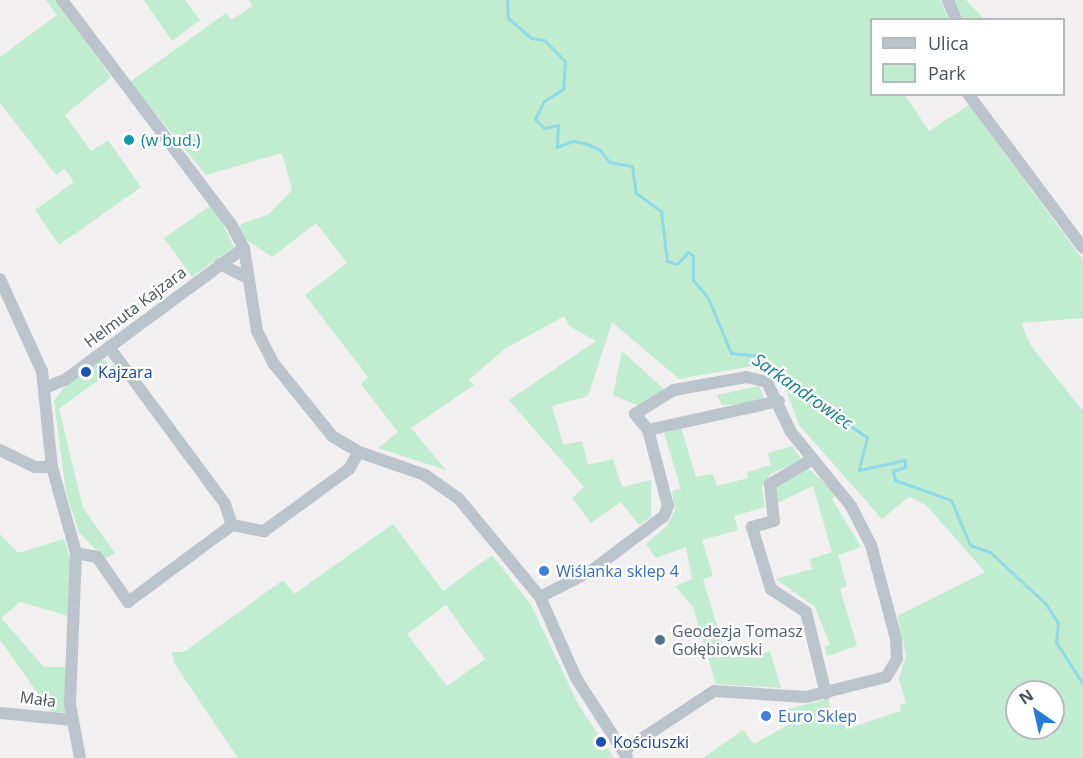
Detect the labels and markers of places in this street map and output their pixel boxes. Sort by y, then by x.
place label: (w bud.) [141,130,201,150]
marker: (w bud.) [122,133,136,147]
place label: Kajzara [98,362,153,382]
marker: Kajzara [79,365,93,379]
place label: Wiślanka sklep 4 [556,561,679,581]
marker: Wiślanka sklep 4 [537,564,551,578]
place label: Geodezja Tomasz Gołębiowski [672,621,803,659]
marker: Geodezja Tomasz Gołębiowski [653,633,667,647]
place label: Euro Sklep [778,706,857,726]
marker: Euro Sklep [759,709,773,723]
place label: Kościuszki [613,732,689,752]
marker: Kościuszki [594,735,608,749]

